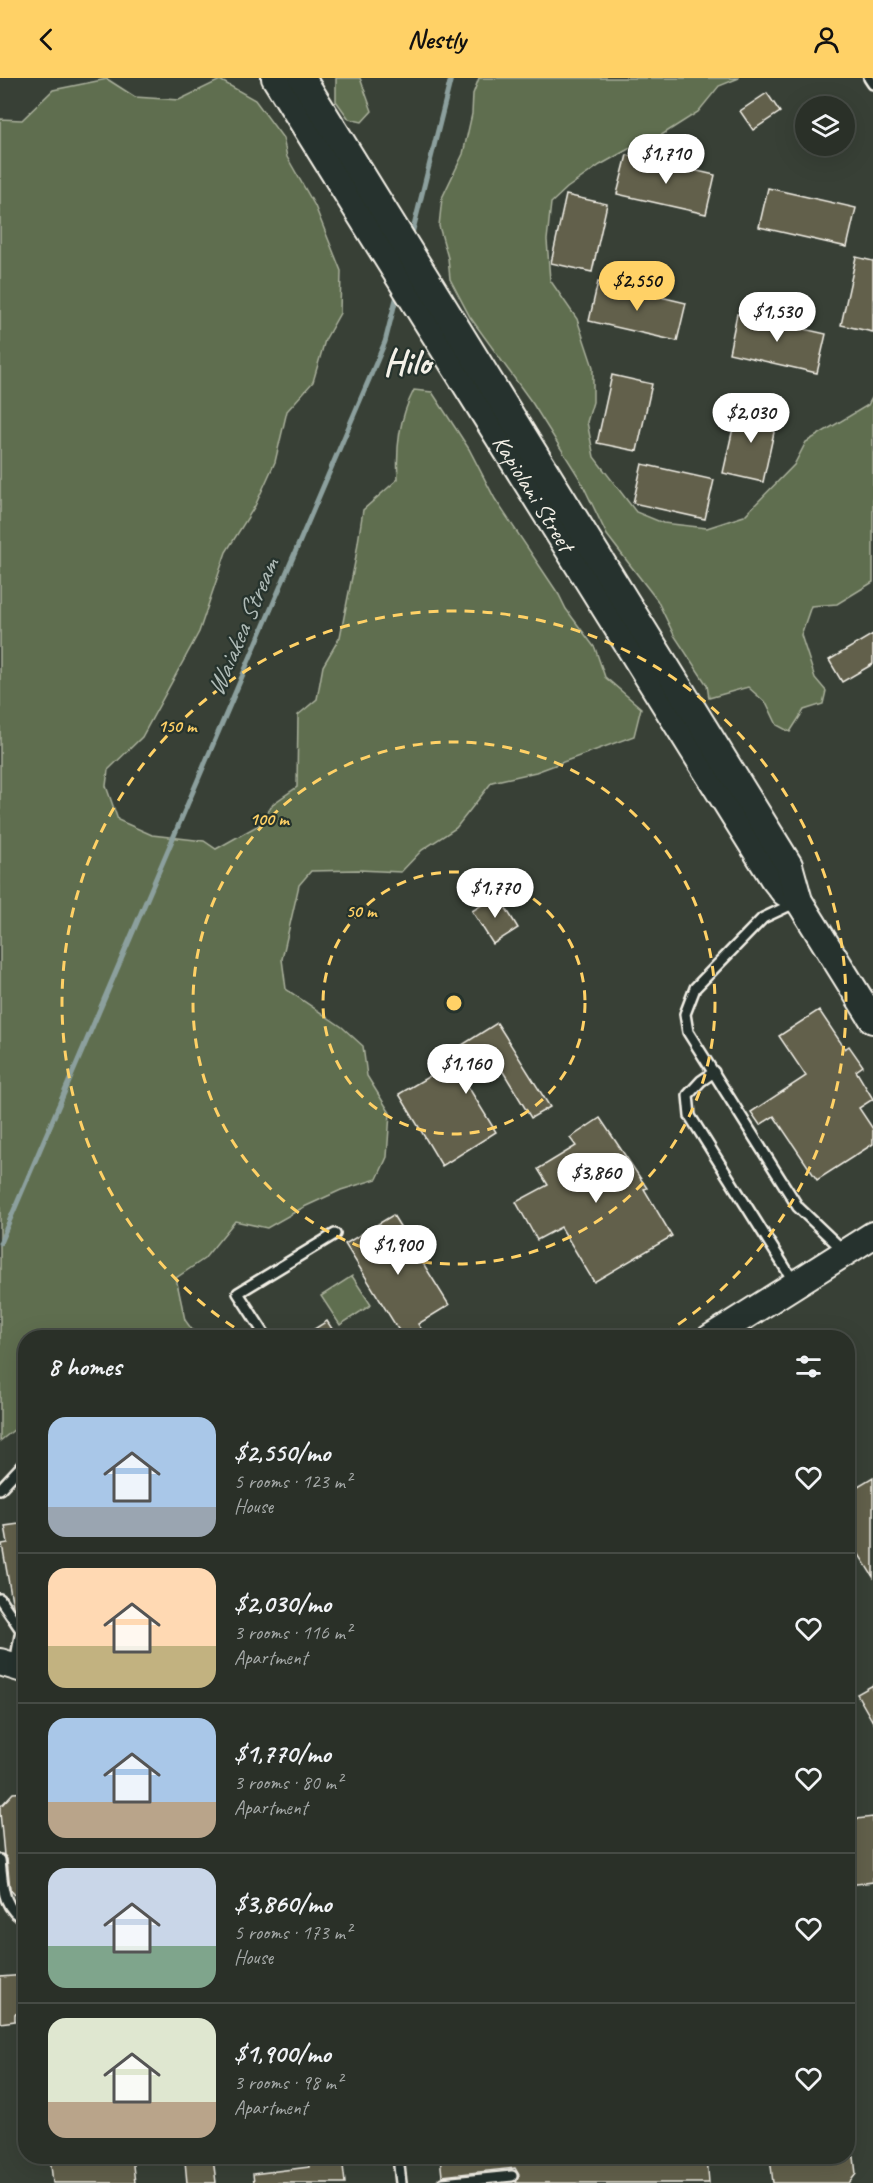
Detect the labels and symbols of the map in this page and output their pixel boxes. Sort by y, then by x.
pin: $1,710 [617,134,715,185]
pin: $2,550 [588,261,686,312]
pin: $1,530 [728,292,826,343]
district label: Hilo [383,339,434,385]
pin: $2,030 [702,393,800,444]
street label: Kapiolani Street [486,429,583,560]
water label: Waiakea Stream [199,552,287,701]
text: 150 m [158,715,198,737]
text: 100 m [250,808,290,830]
pin: $1,770 [446,868,544,919]
text: 50 m [346,900,378,922]
centre of rings [444,993,464,1013]
pin: $1,160 [417,1044,515,1095]
pin: $3,860 [547,1153,645,1204]
pin: $1,900 [349,1225,447,1276]

